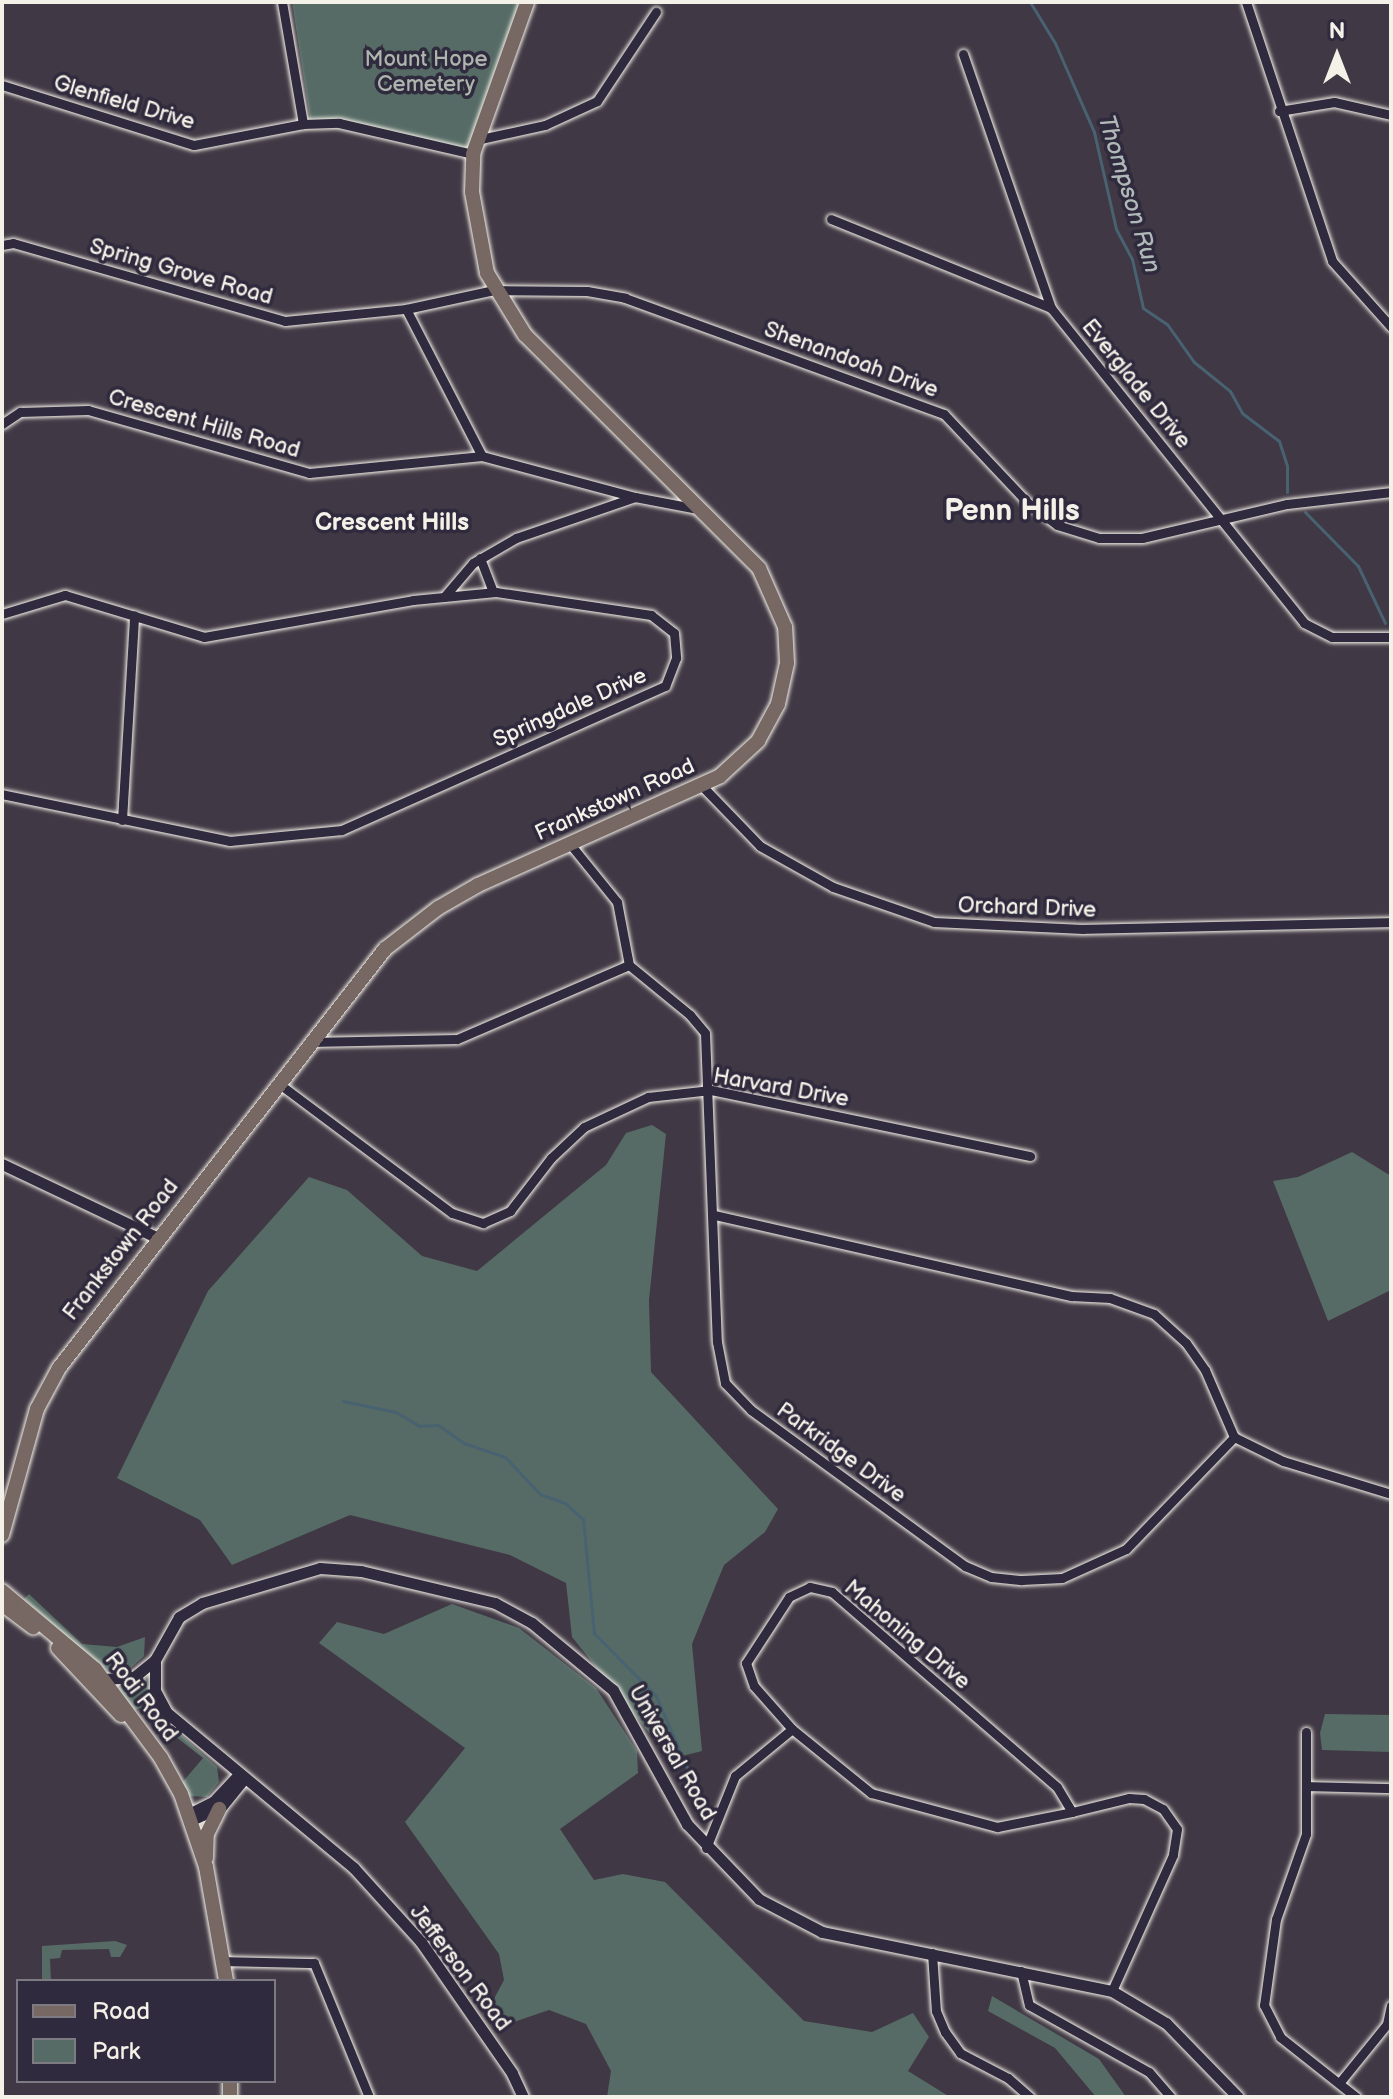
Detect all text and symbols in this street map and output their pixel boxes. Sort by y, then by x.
north arrow [1297,16,1377,96]
text: N [1329,18,1345,45]
park label: Mount Hope Cemetery [364,46,488,98]
street label: Glenfield Drive [50,70,198,136]
water label: Thompson Run [1091,112,1167,276]
street label: Spring Grove Road [86,233,276,311]
street label: Everglade Drive [1076,314,1196,454]
street label: Shenandoah Drive [760,316,942,404]
street label: Crescent Hills Road [105,384,303,464]
district label: Penn Hills [944,493,1080,529]
district label: Crescent Hills [315,509,469,537]
street label: Springdale Drive [489,662,651,754]
street label: Frankstown Road [531,753,699,847]
street label: Orchard Drive [957,892,1097,924]
street label: Harvard Drive [711,1063,851,1113]
street label: Frankstown Road [58,1174,184,1326]
street label: Parkridge Drive [771,1397,911,1509]
street label: Mahoning Drive [839,1575,975,1695]
street label: Rodi Road [99,1647,183,1747]
street label: Universal Road [623,1681,721,1825]
street label: Jefferson Road [404,1900,516,2036]
legend [16,1979,276,2083]
text: Road [92,1997,150,2026]
text: Park [92,2037,140,2066]

